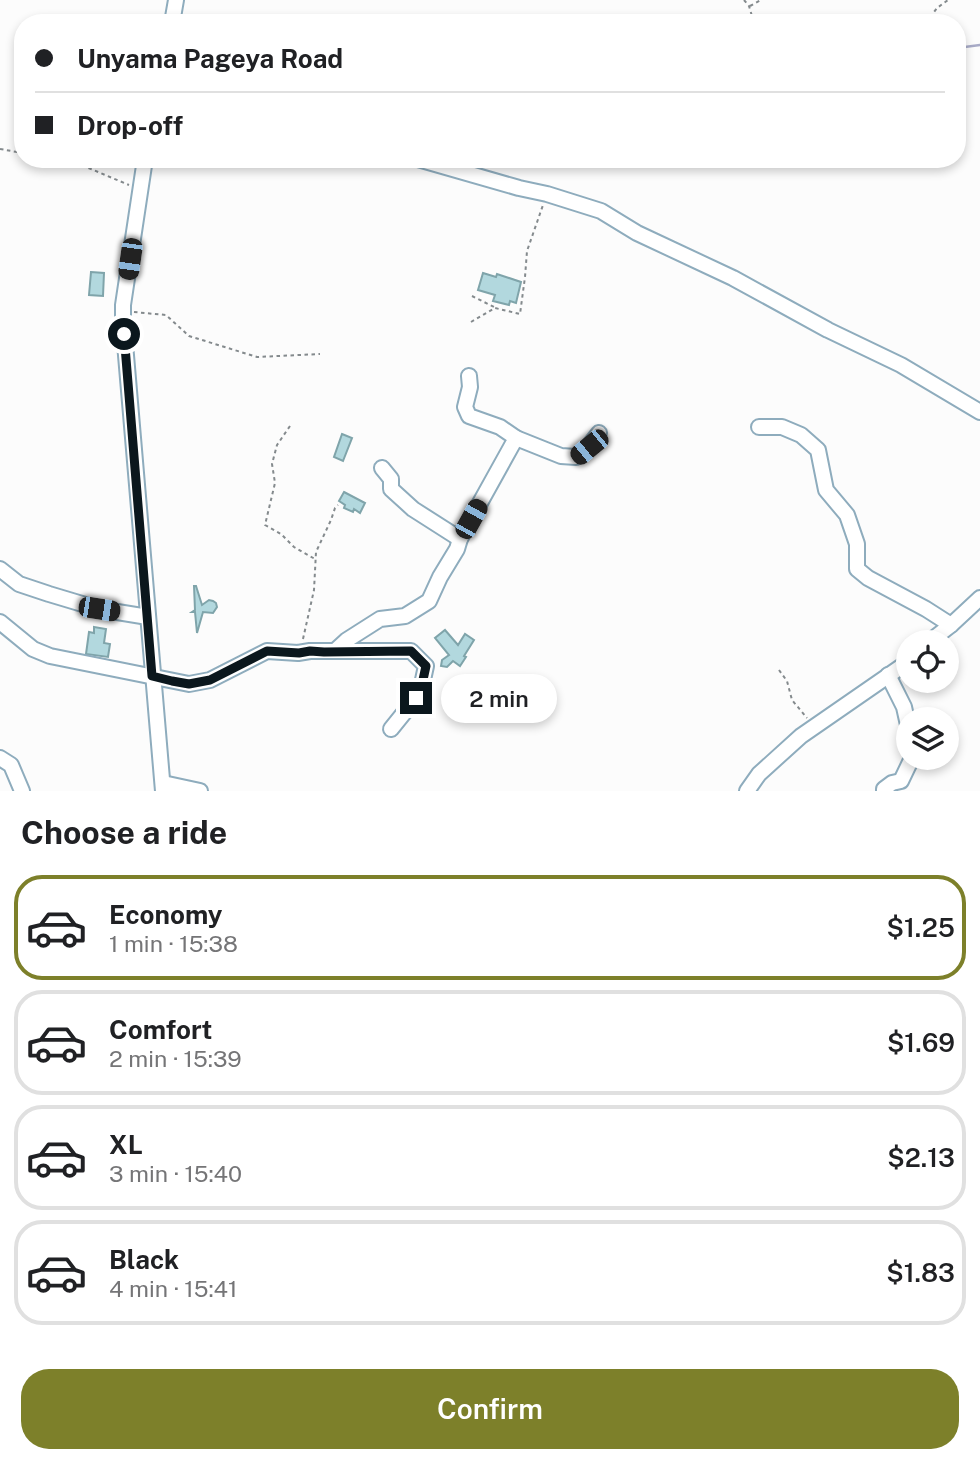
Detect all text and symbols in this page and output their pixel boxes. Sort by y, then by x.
text: Unyama Pageya Road [77,43,343,74]
text: Drop-off [77,110,183,141]
car [117,237,144,281]
route start [108,318,140,350]
car [567,426,612,468]
car [452,496,491,542]
car [77,595,122,623]
map controls [896,630,959,770]
button: locate [896,630,959,693]
callout: 2 min [440,674,556,722]
route end [400,682,432,714]
text: 2 min [469,685,529,712]
button: layers [896,707,959,770]
text: Choose a ride [21,814,227,851]
icon: car [25,896,88,959]
text: Economy [109,899,222,930]
text: $1.25 [886,912,955,943]
text: 1 min · 15:38 [109,930,238,957]
icon: car [25,1011,88,1074]
text: Comfort [109,1014,212,1045]
text: $1.69 [887,1027,955,1058]
text: 2 min · 15:39 [109,1045,242,1072]
icon: car [25,1126,88,1189]
text: XL [109,1129,143,1160]
text: $2.13 [887,1142,955,1173]
text: 3 min · 15:40 [109,1160,242,1187]
icon: car [25,1241,88,1304]
text: Black [109,1244,179,1275]
text: $1.83 [886,1257,955,1288]
text: 4 min · 15:41 [109,1275,237,1302]
button: Confirm [21,1369,959,1449]

